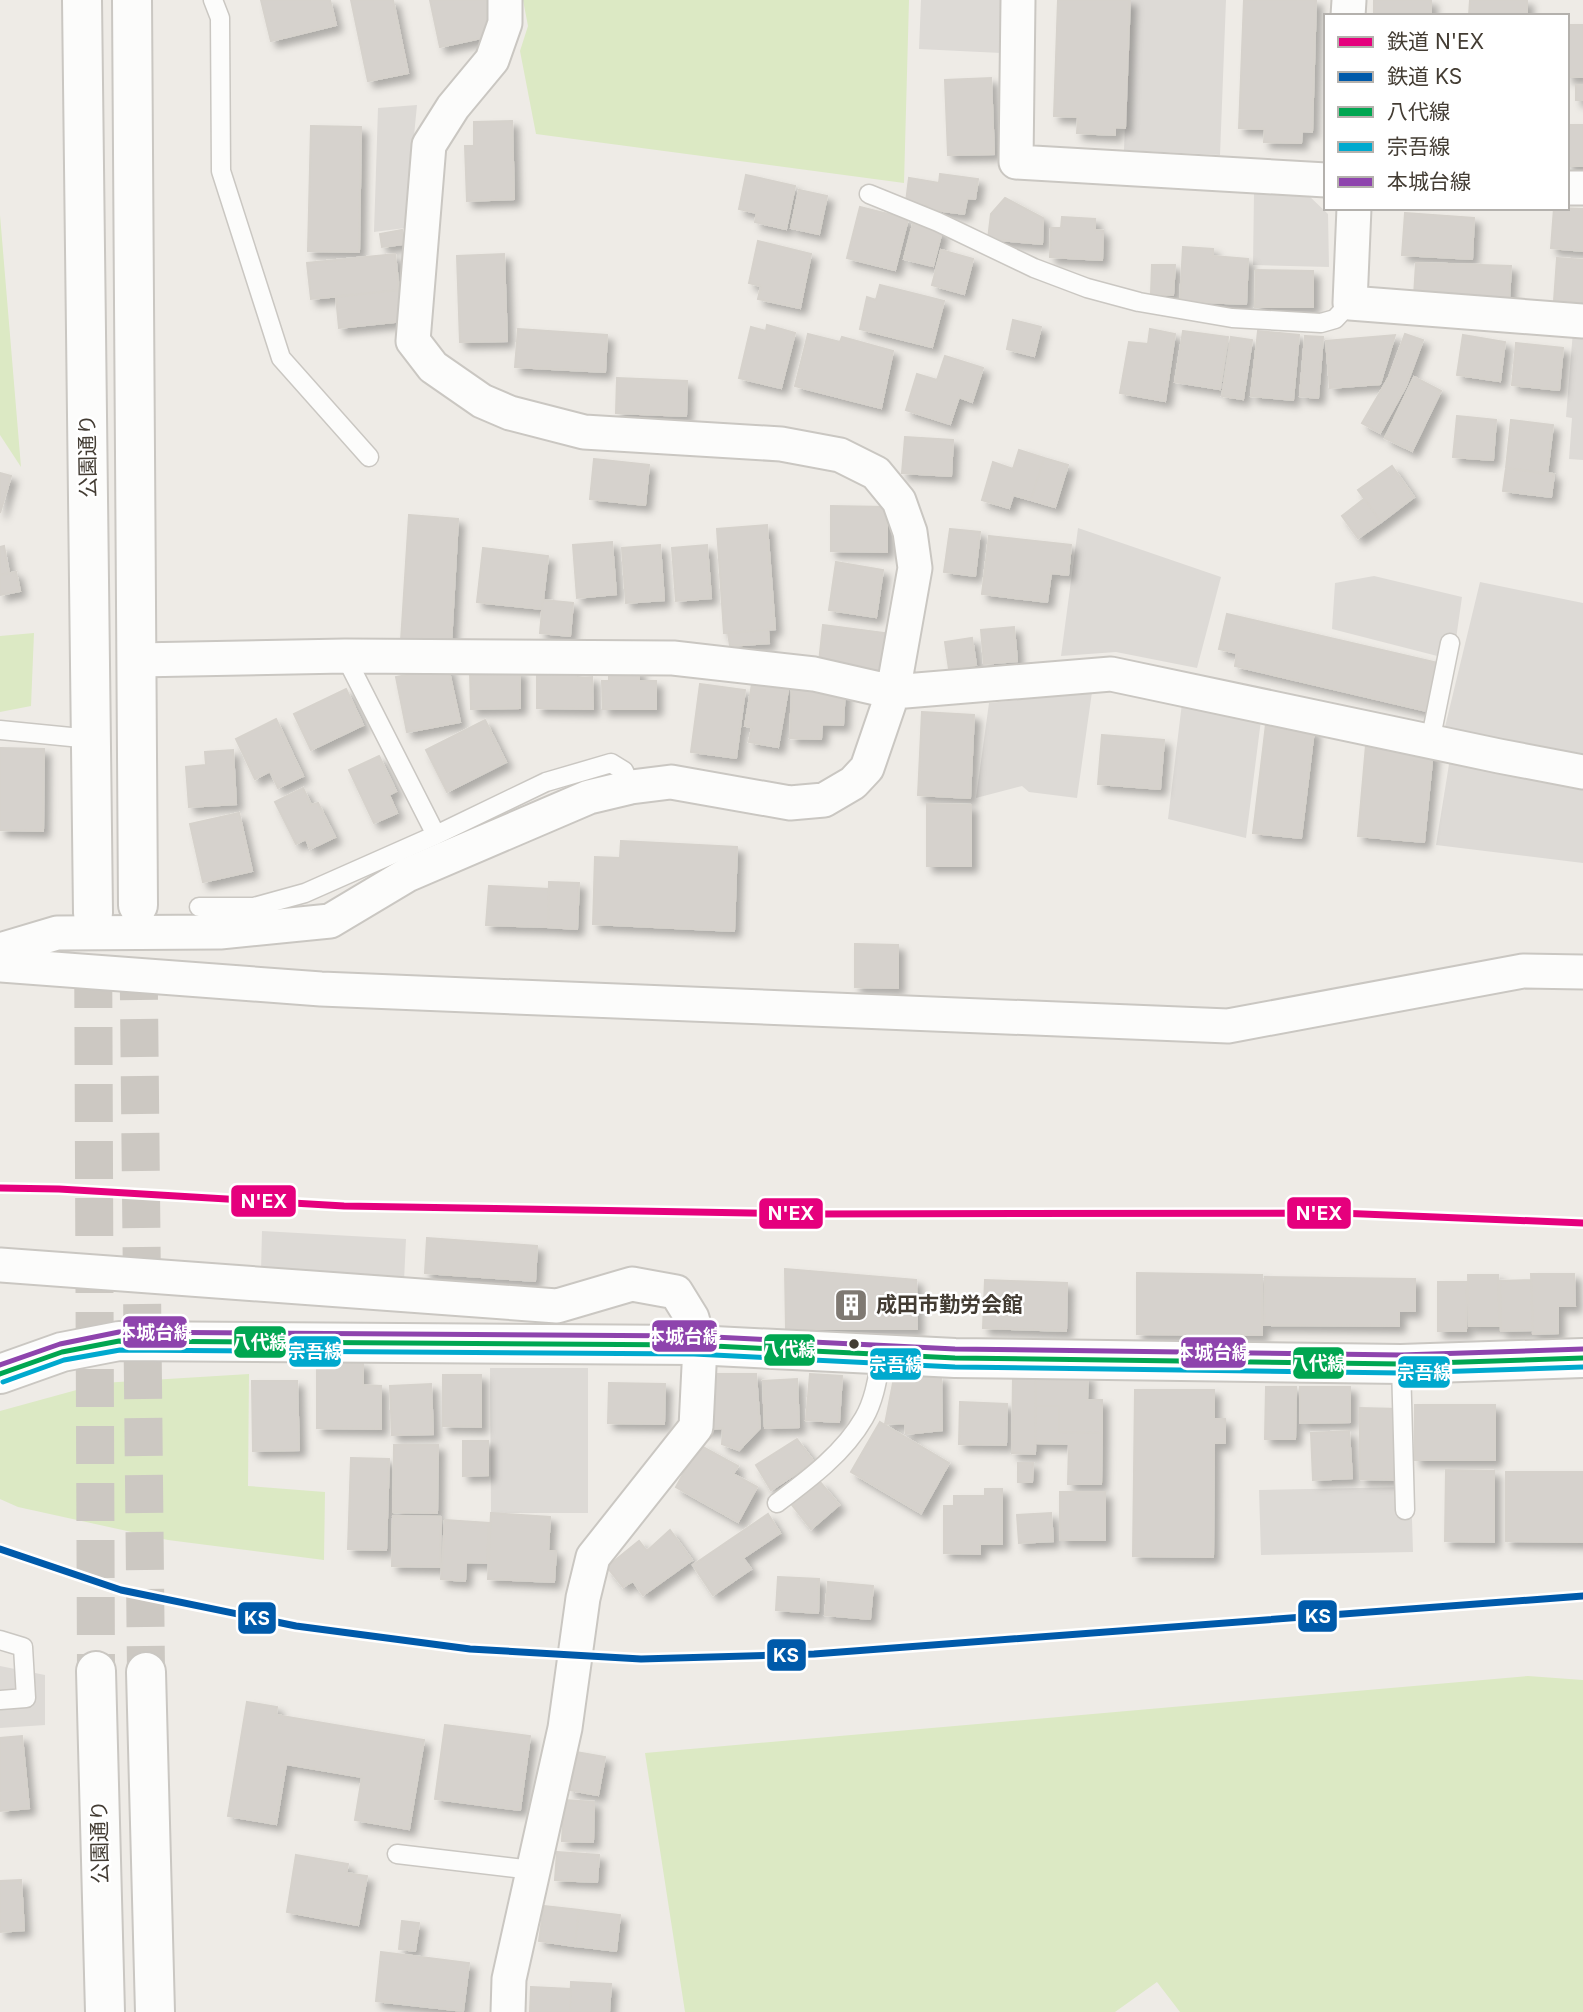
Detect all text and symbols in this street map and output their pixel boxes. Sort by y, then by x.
legend [1324,14,1569,210]
text: 鉄道 N'EX [1387,29,1484,54]
text: 鉄道 KS [1387,64,1462,89]
text: 八代線 [1387,99,1450,124]
text: 宗吾線 [1387,134,1450,159]
text: 本城台線 [1387,169,1471,194]
street label: 公園通り [74,414,101,498]
line badge: N'EX [230,1184,297,1218]
text: N'EX [241,1190,287,1213]
line badge: N'EX [1286,1196,1352,1230]
line badge: N'EX [758,1197,824,1230]
text: N'EX [768,1202,814,1225]
text: N'EX [1296,1202,1342,1225]
building icon: 成田市勤労会館 [832,1286,870,1324]
place label: 成田市勤労会館 [876,1292,1023,1317]
line badge: 本城台線 [122,1315,188,1349]
line badge: 本城台線 [651,1319,718,1353]
text: 本城台線 [117,1321,193,1344]
line badge: 八代線 [233,1325,287,1359]
text: 本城台線 [646,1325,722,1348]
text: 八代線 [231,1331,289,1354]
line badge: 八代線 [763,1333,816,1367]
line badge: 宗吾線 [288,1335,342,1368]
line badge: 本城台線 [1180,1336,1247,1369]
unlabelled marker [847,1337,861,1351]
text: 八代線 [760,1338,818,1361]
text: 宗吾線 [286,1340,344,1363]
text: 本城台線 [1175,1341,1251,1364]
line badge: 八代線 [1292,1346,1345,1380]
line badge: 宗吾線 [869,1347,922,1381]
text: 八代線 [1289,1352,1347,1375]
text: 宗吾線 [867,1353,925,1376]
line badge: 宗吾線 [1397,1355,1451,1389]
text: 宗吾線 [1395,1361,1453,1384]
line badge: KS [1297,1599,1338,1633]
line badge: KS [237,1601,277,1635]
text: KS [1305,1605,1331,1628]
text: KS [244,1607,270,1630]
line badge: KS [766,1638,807,1672]
text: KS [773,1644,799,1667]
street label: 公園通り [86,1800,113,1884]

